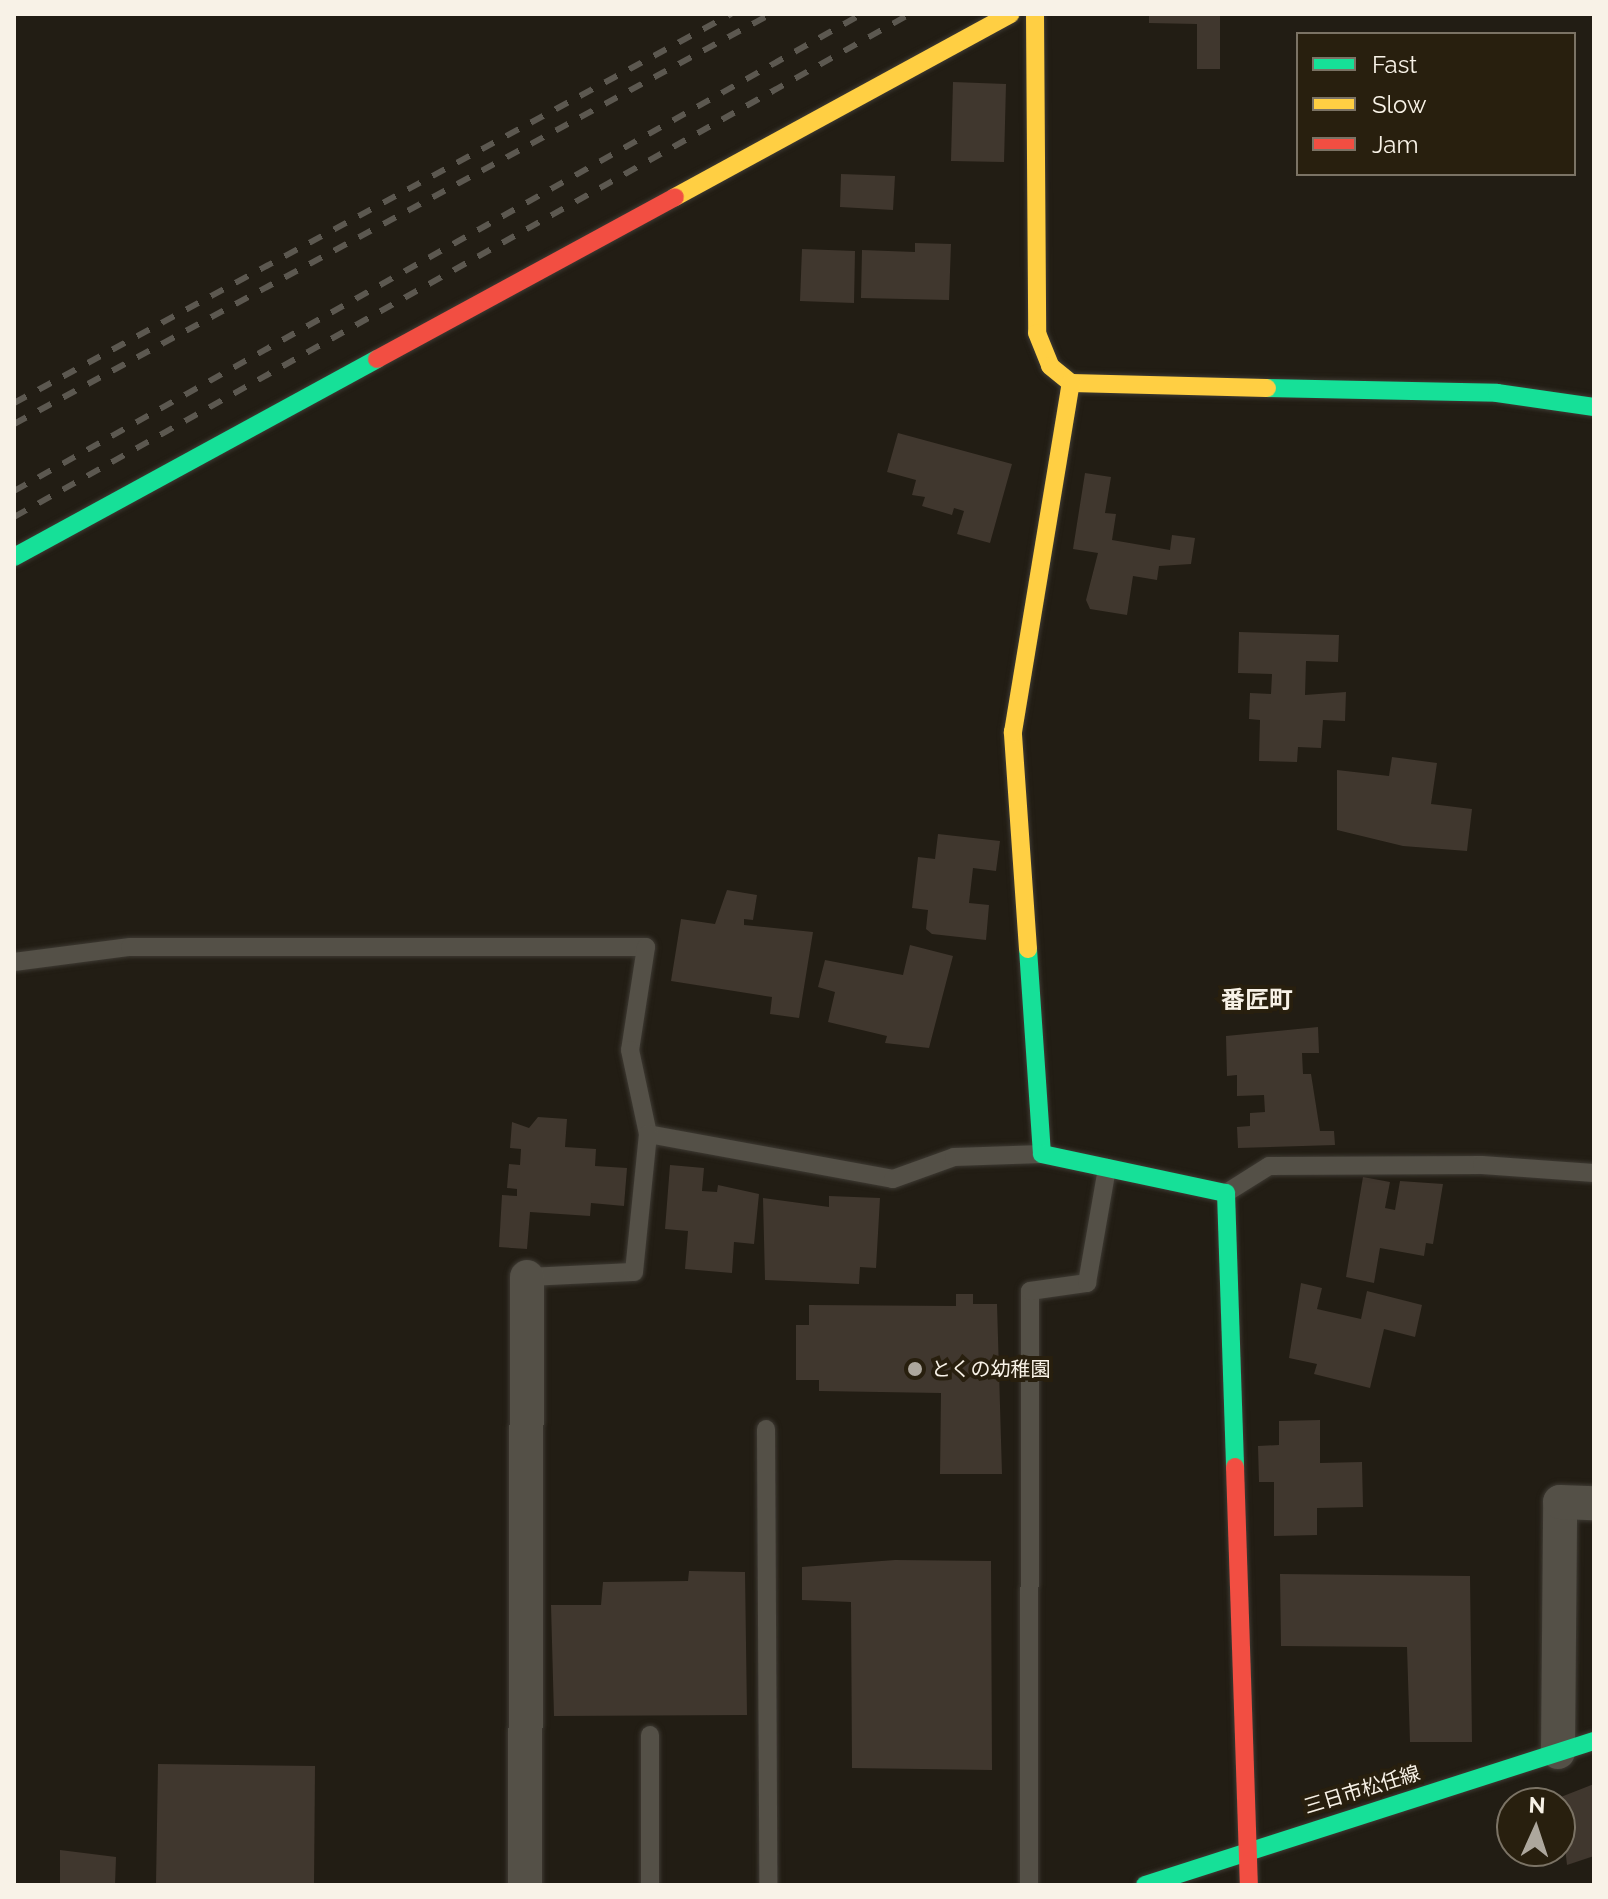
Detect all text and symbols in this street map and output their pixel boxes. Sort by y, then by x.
legend [1296,32,1576,176]
text: Fast [1372,50,1417,79]
text: Slow [1372,90,1426,119]
text: Jam [1372,130,1418,159]
district label: 番匠町 [1221,986,1293,1014]
place label: とくの幼稚園 [931,1357,1051,1381]
marker: とくの幼稚園 [906,1360,924,1378]
street label: 三日市松任線 [1301,1761,1423,1819]
north arrow [1496,1787,1576,1867]
text: N [1528,1792,1546,1818]

